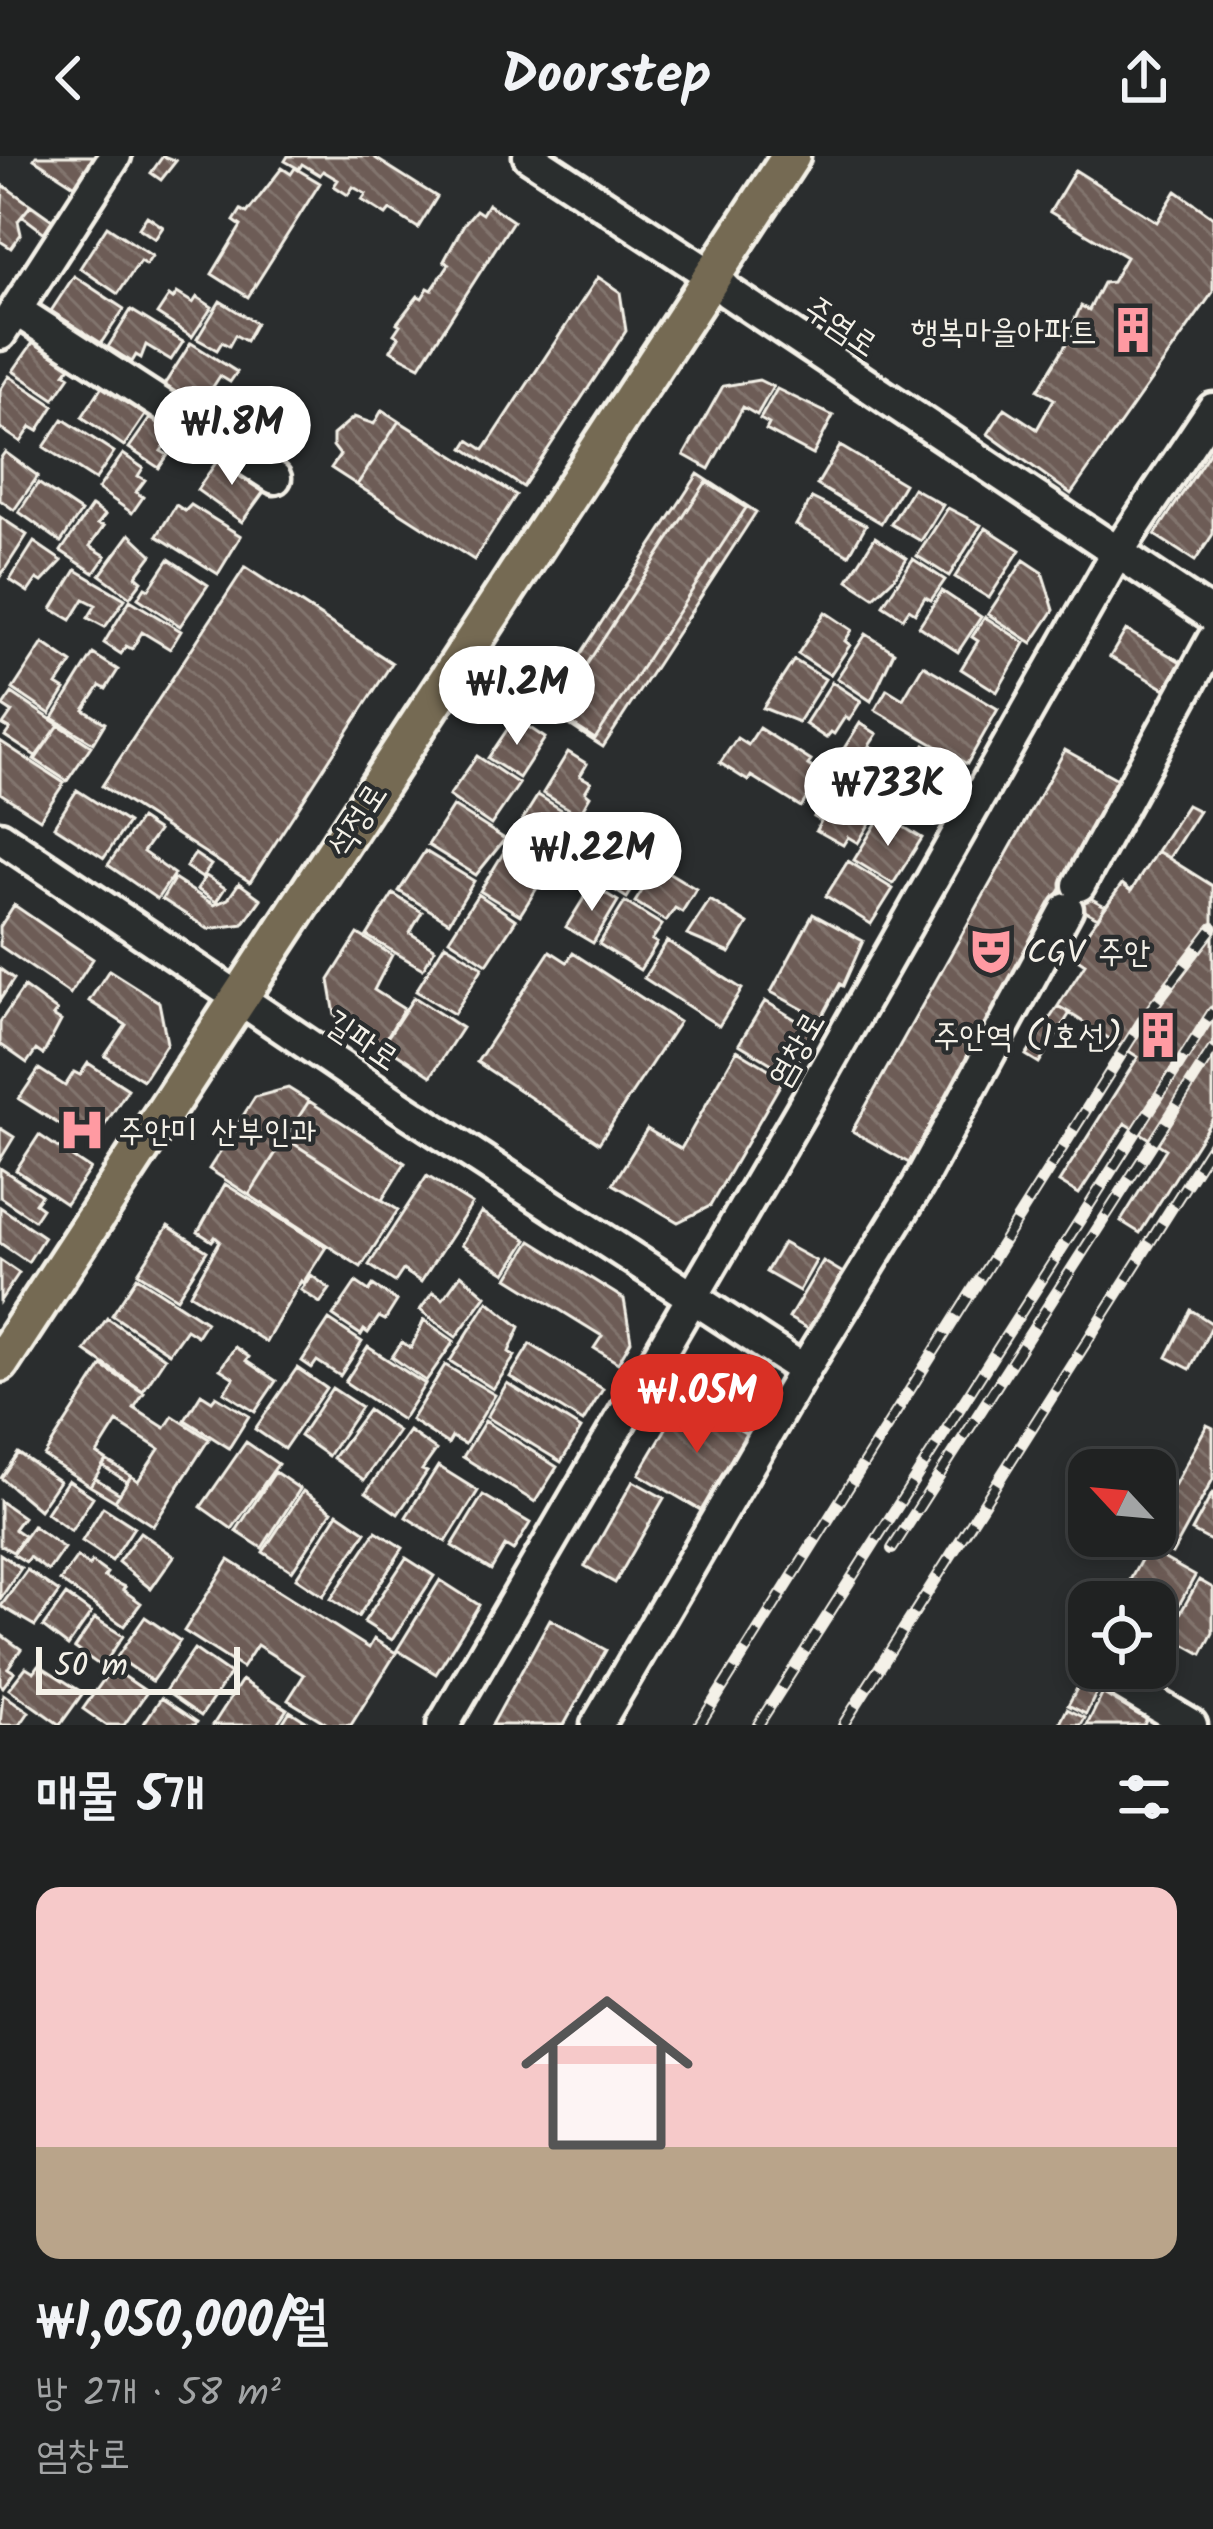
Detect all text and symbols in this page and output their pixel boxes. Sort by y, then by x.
text: Doorstep [502,35,711,121]
icon: back [36,45,102,111]
icon: share [1111,45,1177,111]
street label: 주염로 [792,284,888,372]
building icon: 행복마을아파트 [1108,305,1158,355]
place label: 행복마을아파트 [911,307,1097,360]
pin: ₩1.8M [148,386,316,488]
text: ₩1.8M [181,394,283,456]
pin: ₩1.2M [433,646,601,748]
text: ₩1.2M [466,654,568,716]
pin: ₩733K [804,747,972,849]
text: ₩733K [831,755,945,817]
street label: 석정로 [315,773,403,869]
pin: ₩1.22M [494,812,690,914]
text: ₩1.22M [529,820,655,882]
theatre icon: CGV 주안 [966,926,1016,976]
place label: CGV 주안 [1027,928,1151,981]
street label: 길파로 [313,998,409,1086]
street label: 염창로 [755,1002,841,1097]
building icon: 주안역 (1호선) [1133,1010,1183,1060]
place label: 주안역 (1호선) [933,1012,1122,1065]
hospital icon: 주안미 산부인과 [57,1105,107,1155]
place label: 주안미 산부인과 [118,1107,317,1160]
pin: ₩1.05M [599,1354,795,1456]
text: ₩1.05M [637,1362,757,1424]
north arrow [1068,1449,1176,1557]
map controls [1068,1449,1176,1689]
button: locate [1068,1581,1176,1689]
scale bar [36,1641,240,1694]
text: 50 m [54,1641,128,1694]
text: 매물 5개 [36,1757,205,1838]
icon: filters [1111,1764,1177,1830]
icon: home [499,1965,715,2181]
text: ₩1,050,000/월 [36,2283,328,2364]
text: 방 2개 · 58 m² [36,2364,281,2426]
text: 염창로 [36,2426,130,2488]

